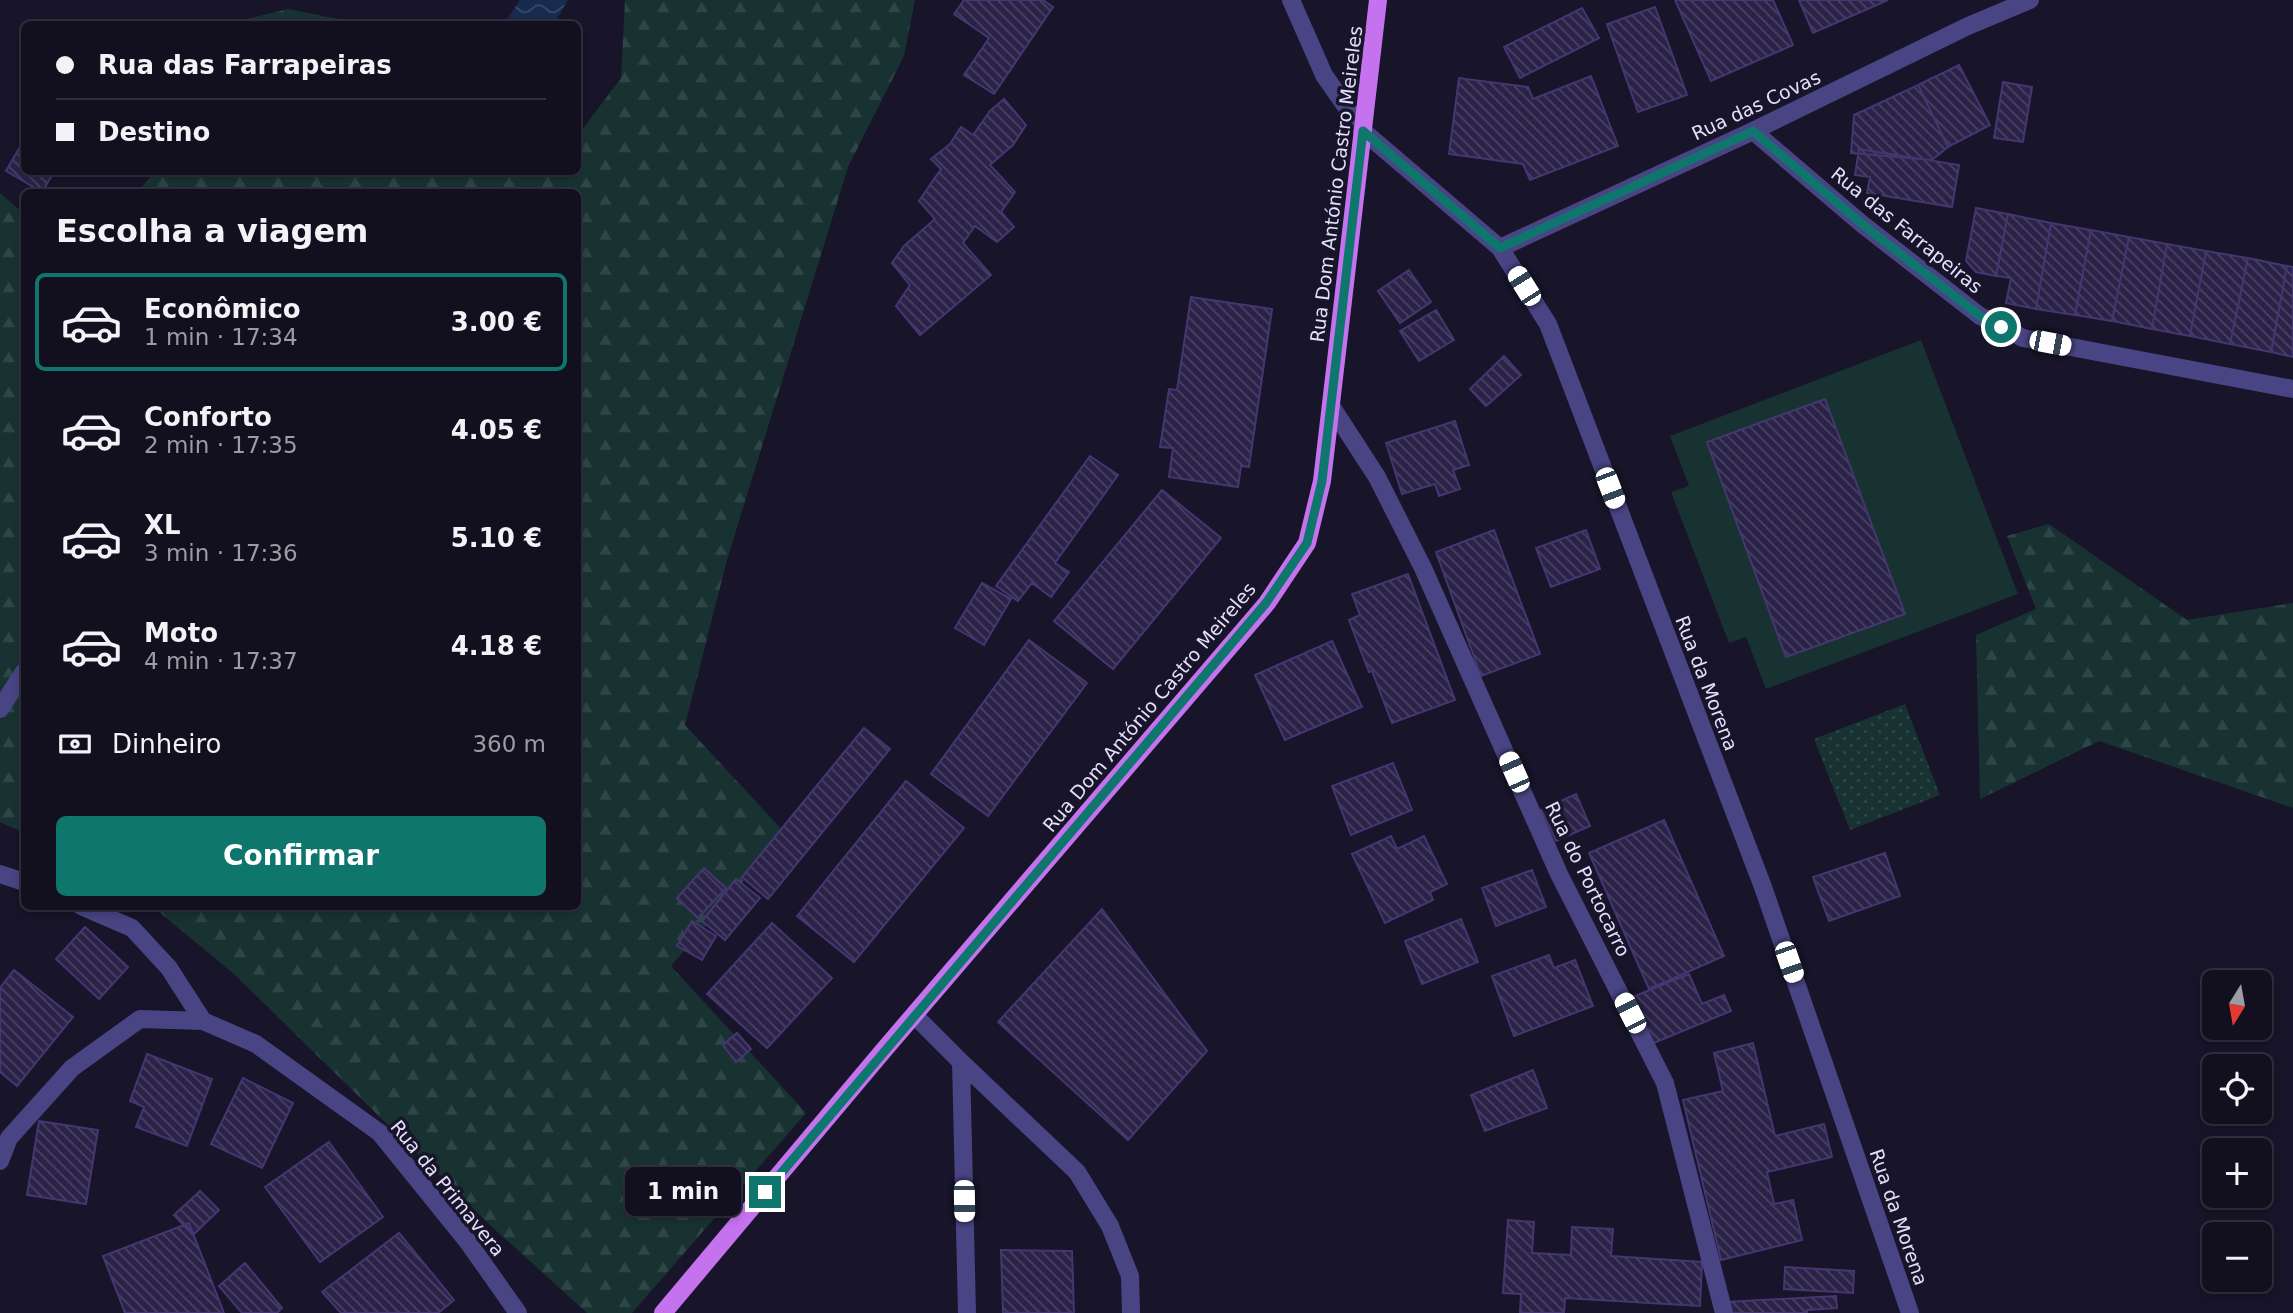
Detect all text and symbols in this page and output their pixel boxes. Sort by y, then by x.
street label: Rua Dom António Castro Meireles [1306,25,1366,343]
text: Rua das Farrapeiras [98,50,392,80]
street label: Rua das Covas [1688,66,1824,144]
text: Destino [98,117,210,147]
street label: Rua das Farrapeiras [1827,162,1987,298]
text: Escolha a viagem [56,212,368,250]
car [1504,263,1545,309]
icon: car [60,291,123,354]
text: Econômico [144,294,301,324]
text: 3.00 € [451,307,542,337]
route start [1985,311,2017,343]
text: 1 min · 17:34 [144,324,298,350]
car [2028,329,2073,357]
icon: car [60,399,123,462]
text: Conforto [144,402,272,432]
text: 4.05 € [451,415,542,445]
text: 2 min · 17:35 [144,432,298,458]
car [1593,465,1628,511]
icon: car [60,507,123,570]
text: XL [144,510,181,540]
text: 5.10 € [451,523,542,553]
text: 3 min · 17:36 [144,540,298,566]
street label: Rua Dom António Castro Meireles [1038,578,1260,836]
street label: Rua da Morena [1671,612,1743,754]
icon: car [60,615,123,678]
text: Moto [144,618,218,648]
text: 4.18 € [451,631,542,661]
text: 4 min · 17:37 [144,648,298,674]
icon: cash [56,725,94,763]
text: Dinheiro [112,729,221,759]
text: 360 m [472,731,546,757]
car [1496,749,1533,795]
street label: Rua do Portocarro [1541,798,1635,960]
button: Confirmar [56,816,546,896]
car [1773,939,1806,985]
north arrow [2202,970,2272,1040]
map controls [2202,970,2272,1292]
car [1612,990,1649,1036]
button: locate [2202,1054,2272,1124]
street label: Rua da Primavera [386,1116,510,1260]
button: + [2202,1138,2272,1208]
street label: Rua da Morena [1865,1146,1933,1288]
callout: 1 min [625,1168,740,1216]
route end [749,1176,781,1208]
text: 1 min [647,1178,719,1204]
car [954,1180,975,1222]
button: − [2202,1222,2272,1292]

